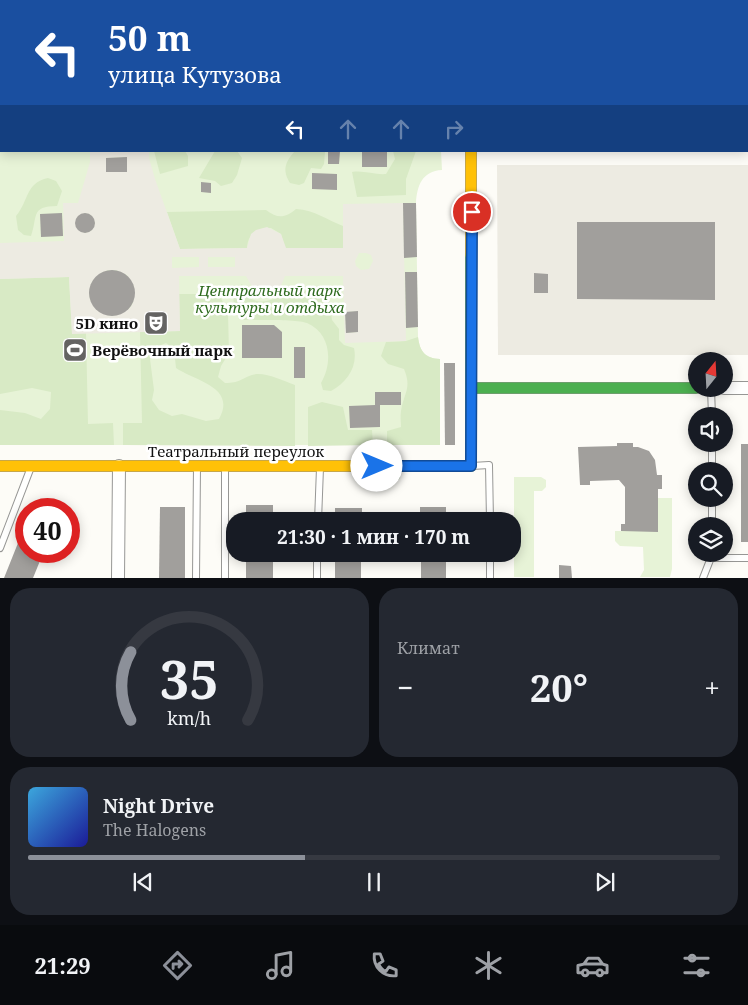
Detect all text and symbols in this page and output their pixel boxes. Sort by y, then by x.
text: 50 m [108,14,191,61]
icon: left [25,20,90,85]
text: улица Кутузова [108,59,282,89]
icon: left [281,115,309,143]
icon: ahead [334,115,362,143]
icon: ahead [387,115,415,143]
icon: right [440,115,468,143]
pin [451,191,493,233]
icon: arrive [458,198,486,226]
park label: Центральный парк культуры и отдыха [195,280,345,317]
theatre icon: 5D кино [143,310,169,336]
place label: 5D кино [75,313,138,333]
sports icon: Верёвочный парк [62,337,88,363]
place label: Верёвочный парк [92,340,233,360]
north arrow [688,352,732,398]
map controls [688,352,733,562]
button: sound [688,407,733,452]
position arrow [350,439,402,491]
street label: Театральный переулок [148,441,324,461]
button: search [688,462,733,507]
speed limit sign: 40 [15,498,80,563]
button: layers [688,517,733,562]
text: 21:30 · 1 мин · 170 m [277,524,470,550]
text: Климат [397,637,460,659]
text: 35 [160,643,219,714]
text: 20° [530,661,588,713]
text: − [397,668,413,706]
text: + [704,668,720,706]
text: km/h [168,706,211,730]
text: Night Drive [103,793,214,819]
text: The Halogens [103,819,206,841]
icon: previous [129,868,157,896]
icon: pause [360,868,388,896]
icon: next [591,868,619,896]
icon: directions [160,948,195,983]
icon: music [263,948,298,983]
icon: phone [367,948,402,983]
icon: climate [471,948,506,983]
icon: car [575,948,610,983]
icon: filters [679,948,714,983]
text: 21:29 [34,950,91,980]

